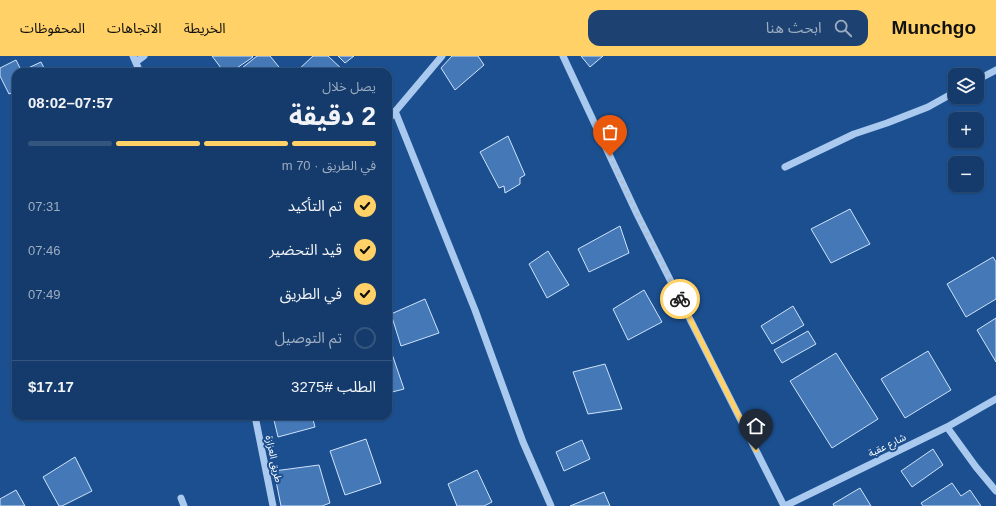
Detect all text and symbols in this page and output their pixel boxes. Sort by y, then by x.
search box [588,10,868,46]
icon: search [832,17,854,39]
text: Munchgo [892,17,976,38]
text: ابحث هنا [766,19,822,36]
text: المحفوظات [20,20,85,36]
text: الاتجاهات [107,20,162,36]
text: الخريطة [184,20,226,36]
map controls [948,68,984,192]
button: layers [948,68,984,104]
text: يصل خلال [322,79,376,94]
text: 07:57–08:02 [28,94,113,111]
text: 2 دقيقة [289,101,376,131]
button: + [948,112,984,148]
pin [593,115,627,156]
icon: bag [599,121,621,143]
button: − [948,156,984,192]
text: في الطريق · 70 m [282,158,376,173]
icon: check [354,195,376,217]
text: تم التأكيد [288,197,342,214]
text: 07:31 [28,199,61,214]
icon: check [354,239,376,261]
text: قيد التحضير [269,241,342,258]
text: 07:46 [28,243,61,258]
courier [660,279,700,319]
icon: check [354,283,376,305]
text: في الطريق [280,285,342,302]
text: 07:49 [28,287,61,302]
icon: bike [669,288,691,310]
text: تم التوصيل [275,329,342,346]
text: $17.17 [28,378,74,395]
text: الطلب #3275 [291,378,376,395]
pin [739,409,773,450]
icon: home [745,415,767,437]
street label: شارع عقبة [866,431,909,461]
street label: طريق العزازة [263,434,284,484]

